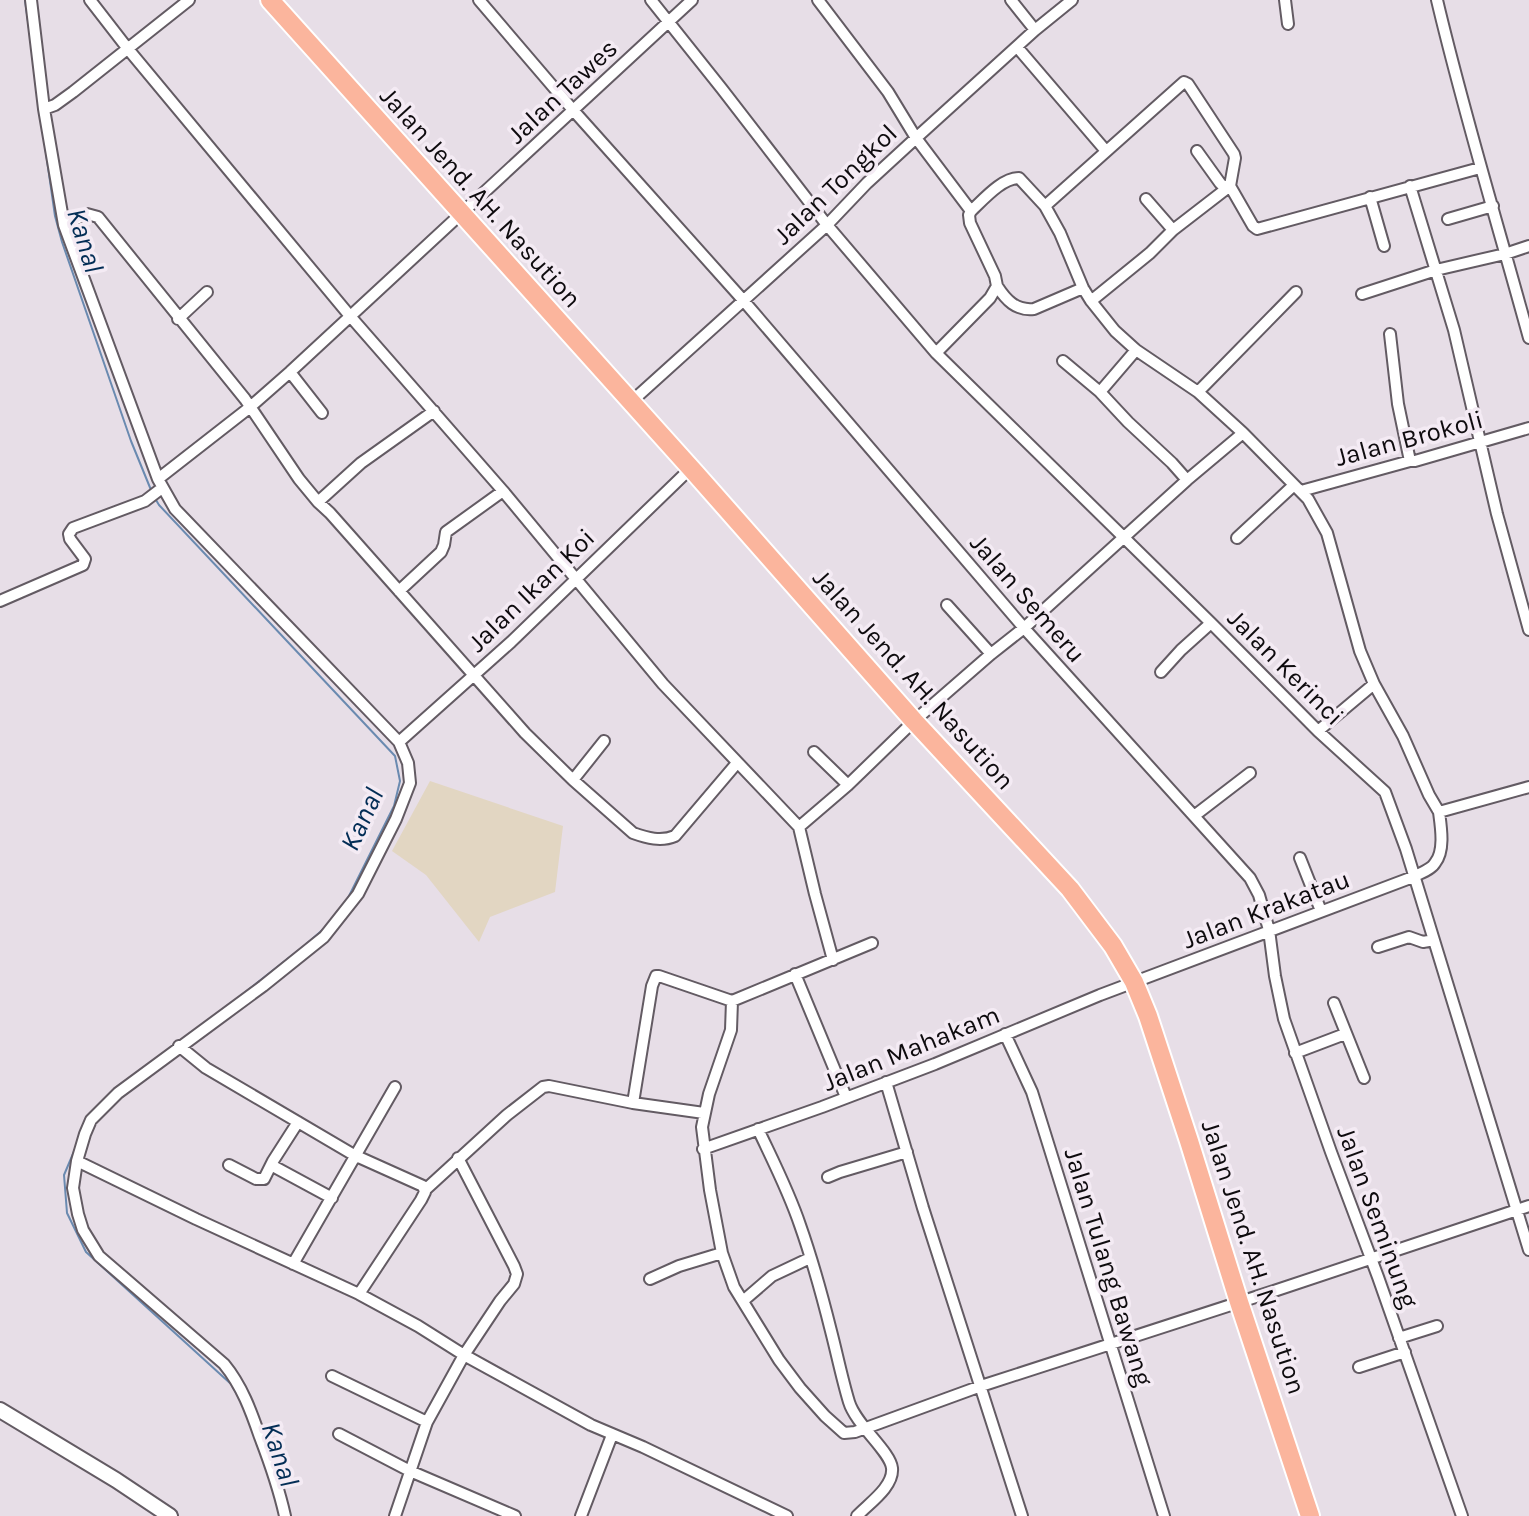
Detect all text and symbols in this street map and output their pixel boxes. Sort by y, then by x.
street label: Jalan Tawes [501,33,624,150]
street label: Jalan Jend. AH. Nasution [373,81,588,314]
street label: Jalan Tongkol [767,118,904,251]
water label: Kanal [60,204,111,276]
street label: Jalan Brokoli [1332,404,1487,473]
street label: Jalan Ikan Koi [462,522,601,659]
street label: Jalan Semeru [963,528,1092,669]
street label: Jalan Jend. AH. Nasution [806,563,1021,796]
street label: Jalan Kerinci [1221,603,1350,732]
water label: Kanal [333,782,390,856]
street label: Jalan Krakatau [1178,863,1354,956]
street label: Jalan Mahakam [818,999,1004,1098]
street label: Jalan Jend. AH. Nasution [1195,1116,1312,1398]
street label: Jalan Seminung [1330,1122,1425,1313]
street label: Jalan Tulang Bawang [1058,1144,1160,1390]
water label: Kanal [255,1418,306,1491]

